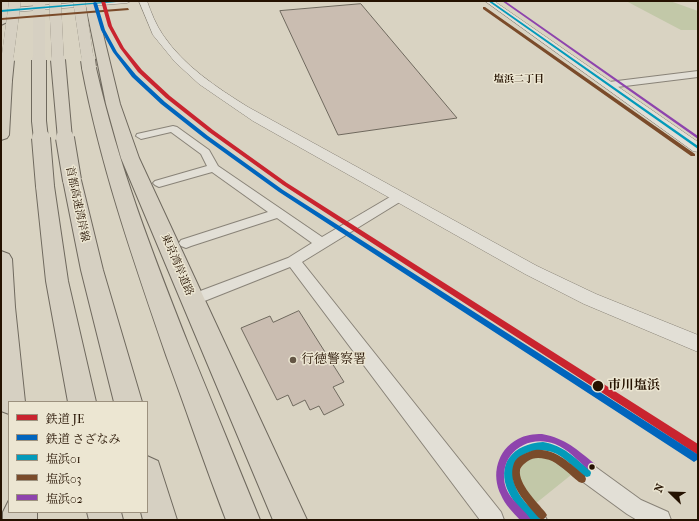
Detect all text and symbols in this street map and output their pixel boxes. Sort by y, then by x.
district label: 塩浜二丁目 [494,74,544,86]
street label: 首都高速湾岸線 [63,165,91,243]
street label: 東京湾岸道路 [158,232,196,298]
place label: 行徳警察署 [301,352,366,368]
marker: 行徳警察署 [288,355,298,365]
place label: 市川塩浜 [608,378,660,394]
marker: 市川塩浜 [591,379,605,393]
legend [8,401,148,513]
text: 鉄道 JE [46,412,84,426]
text: 鉄道 さざなみ [46,432,121,446]
text: 塩浜01 [46,452,81,466]
unlabelled marker [587,462,597,472]
text: 塩浜03 [46,472,82,486]
north arrow [651,473,691,513]
text: N [652,482,667,495]
text: 塩浜02 [46,492,83,506]

